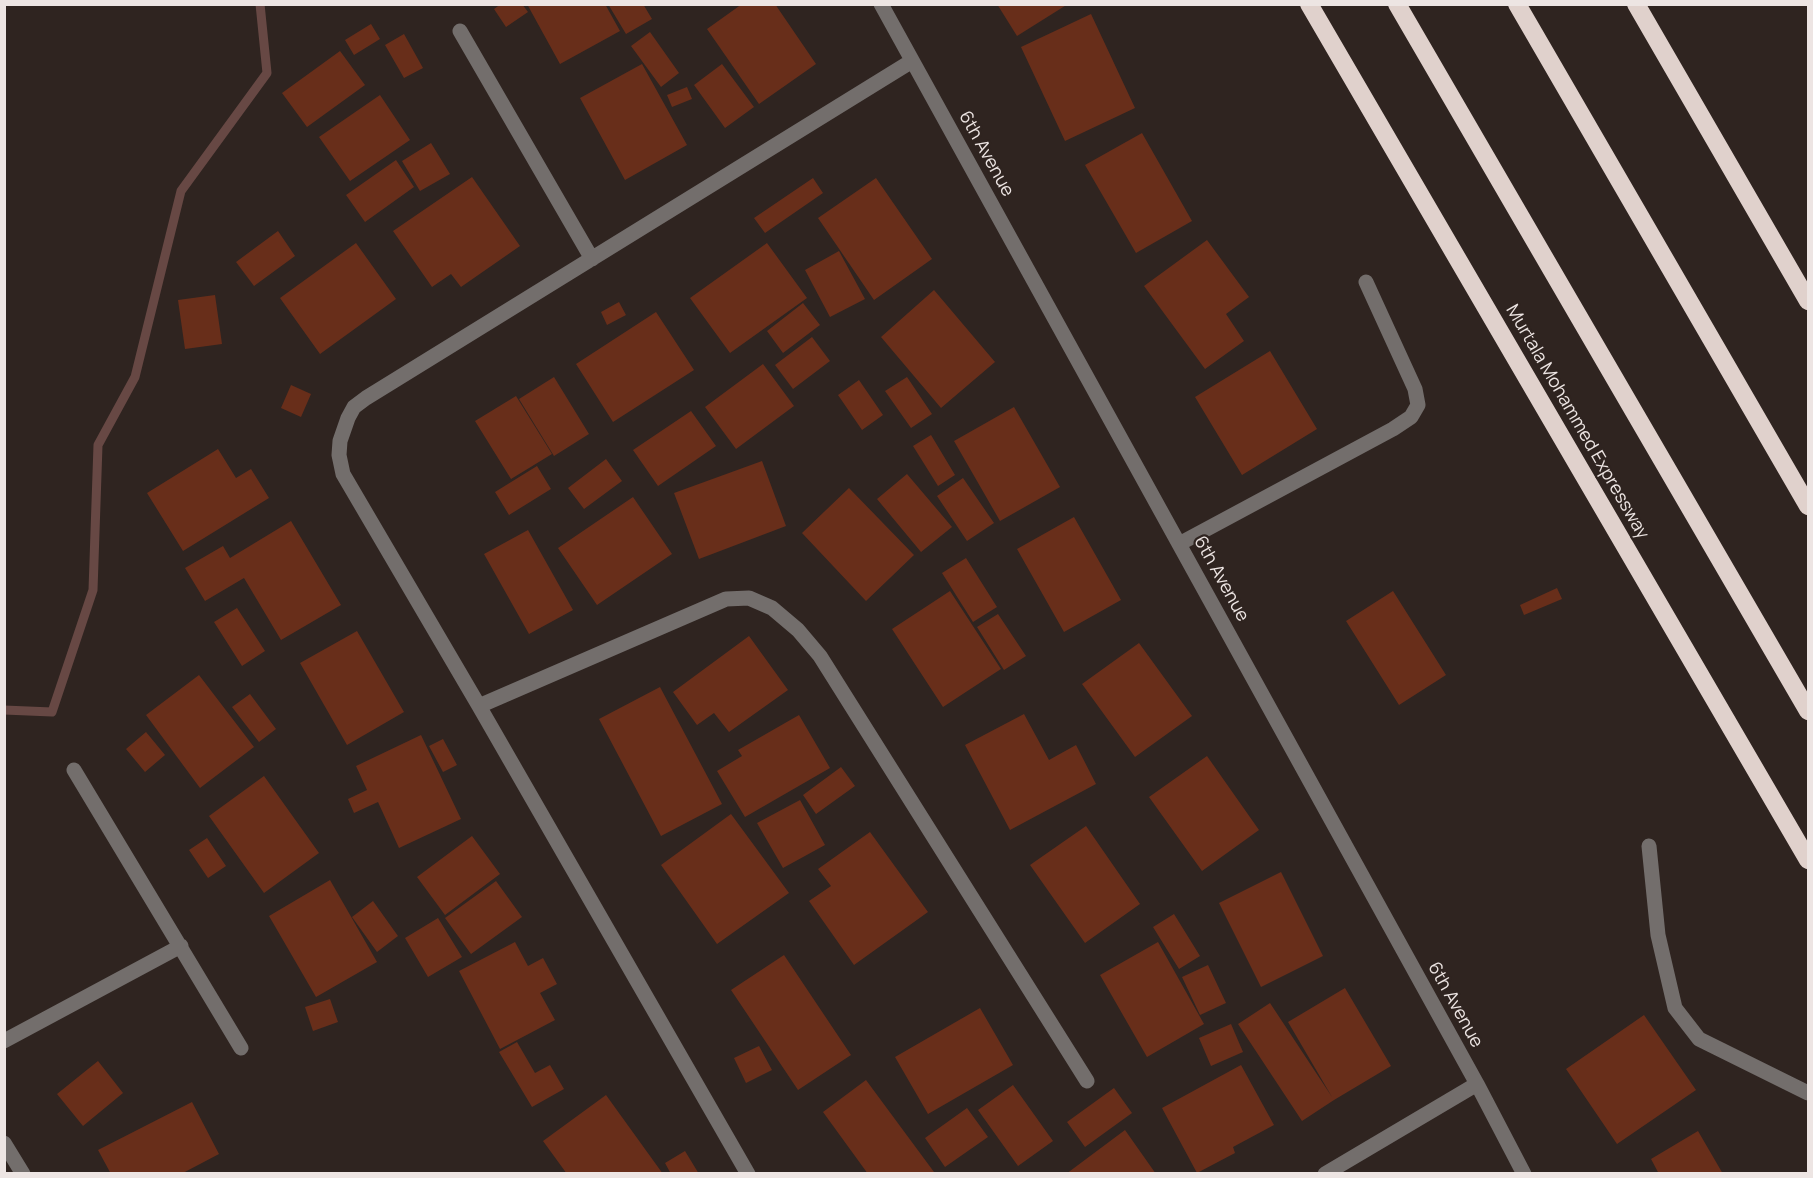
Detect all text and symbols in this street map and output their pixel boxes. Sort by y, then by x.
street label: 6th Avenue [954,108,1018,200]
street label: Murtala Mohammed Expressway [1501,301,1653,543]
street label: 6th Avenue [1189,533,1253,625]
street label: 6th Avenue [1423,959,1487,1051]

